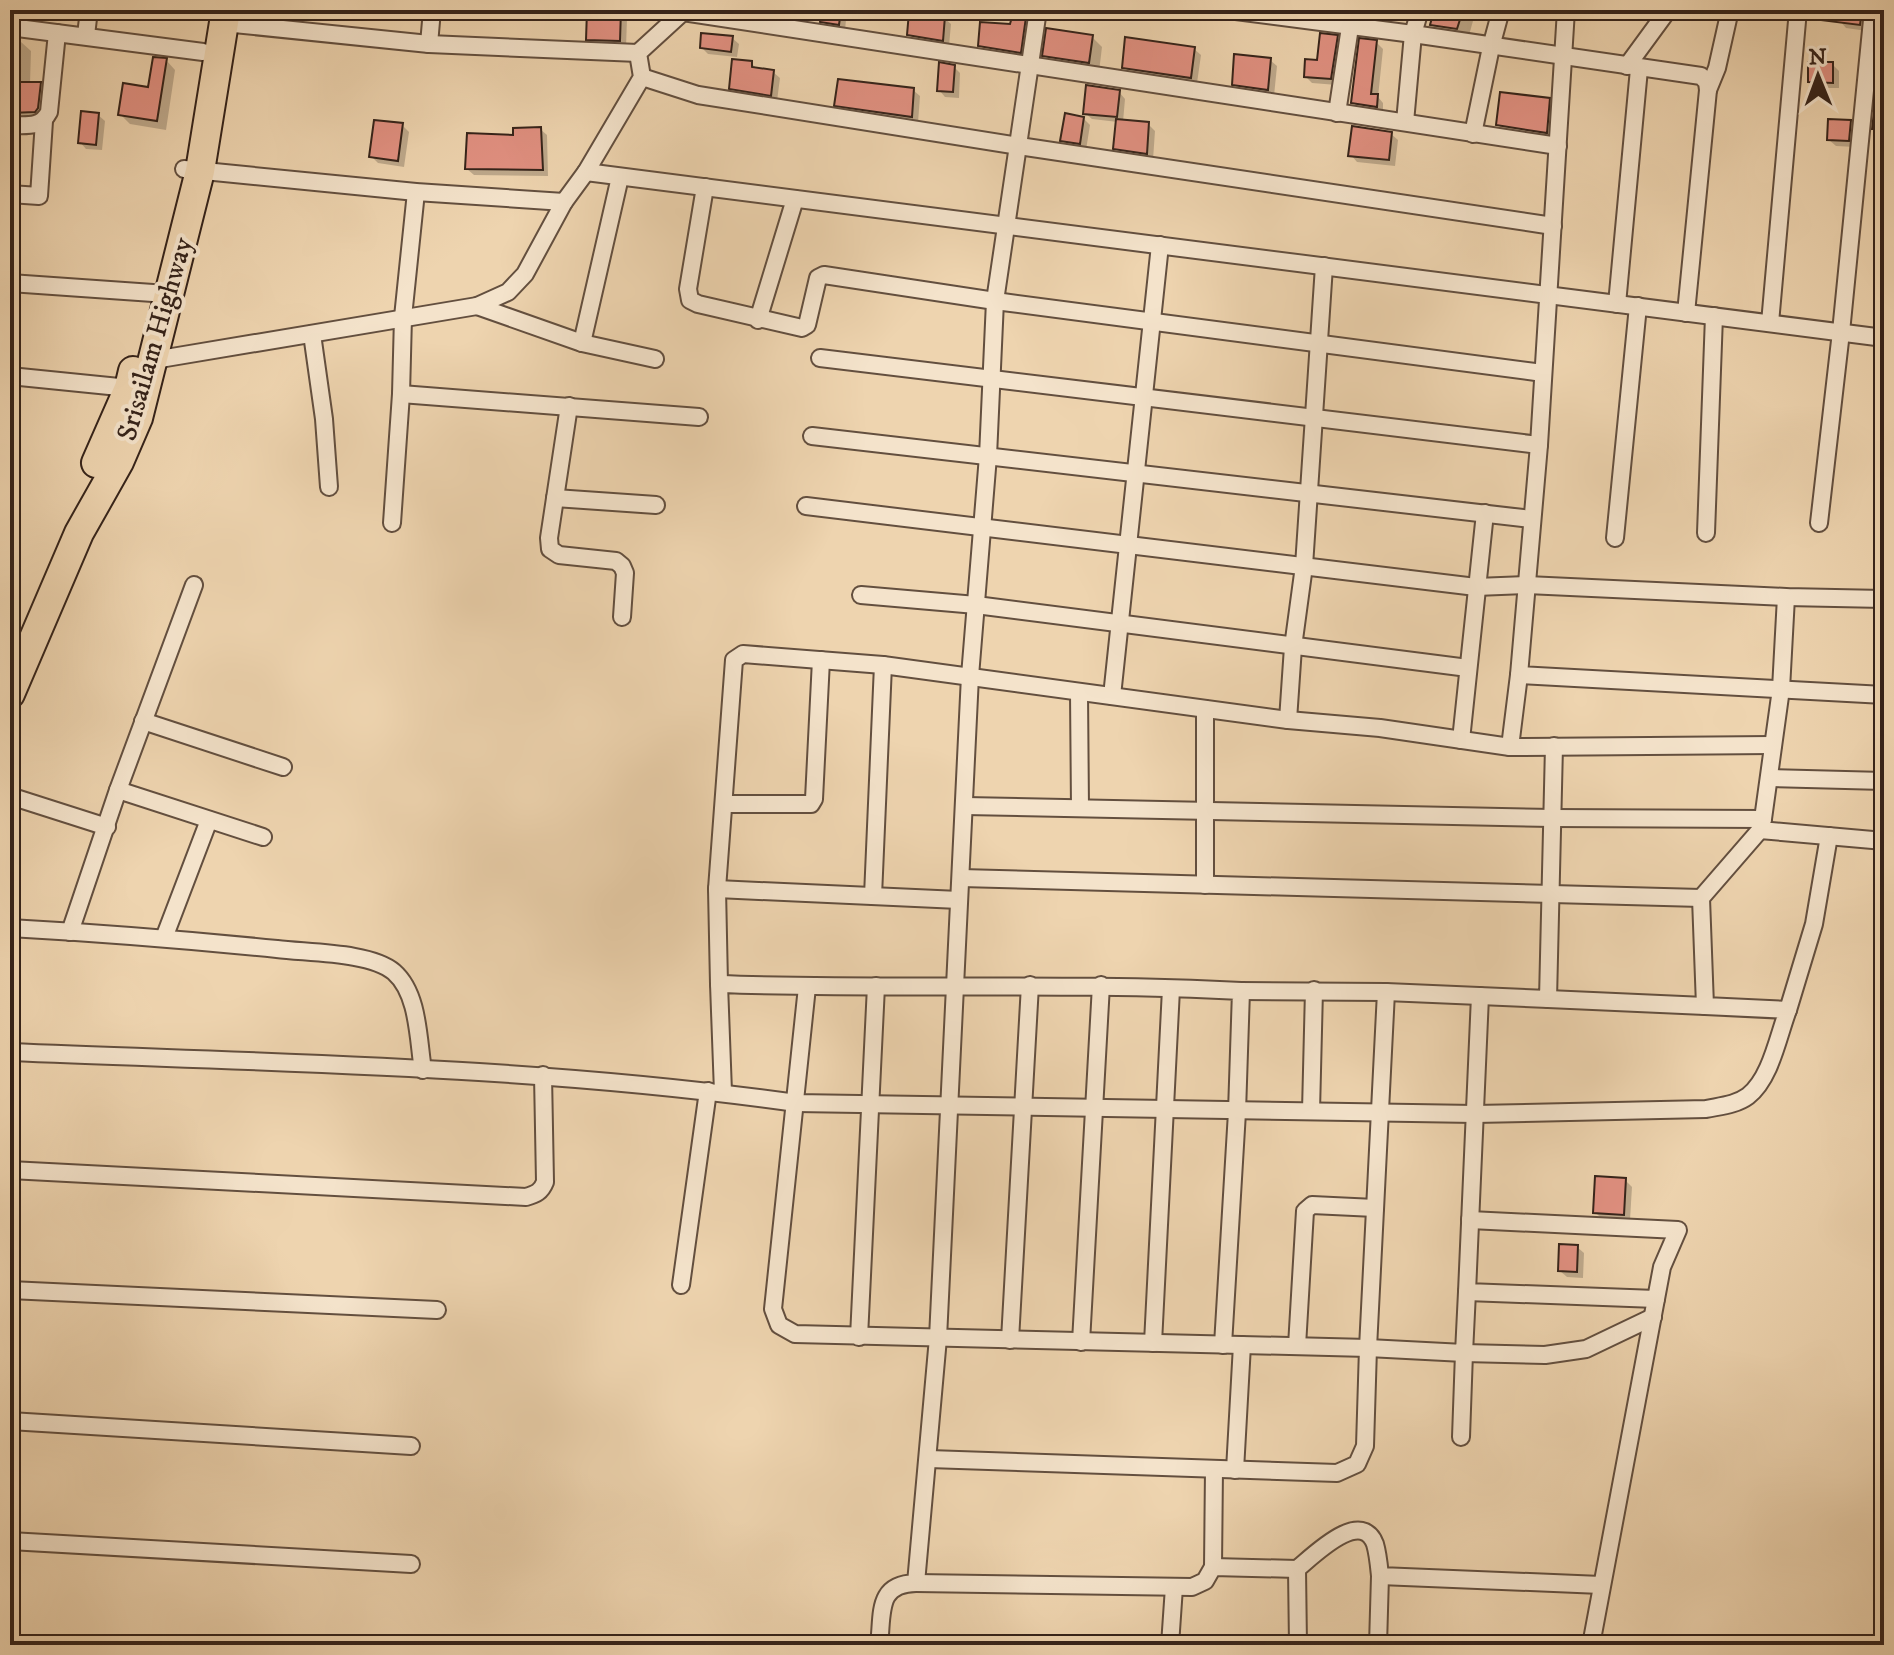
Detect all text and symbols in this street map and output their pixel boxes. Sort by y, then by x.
north arrow [1778,36,1858,116]
text: N [1808,44,1827,71]
street label: Srisailam Highway [109,233,201,445]

